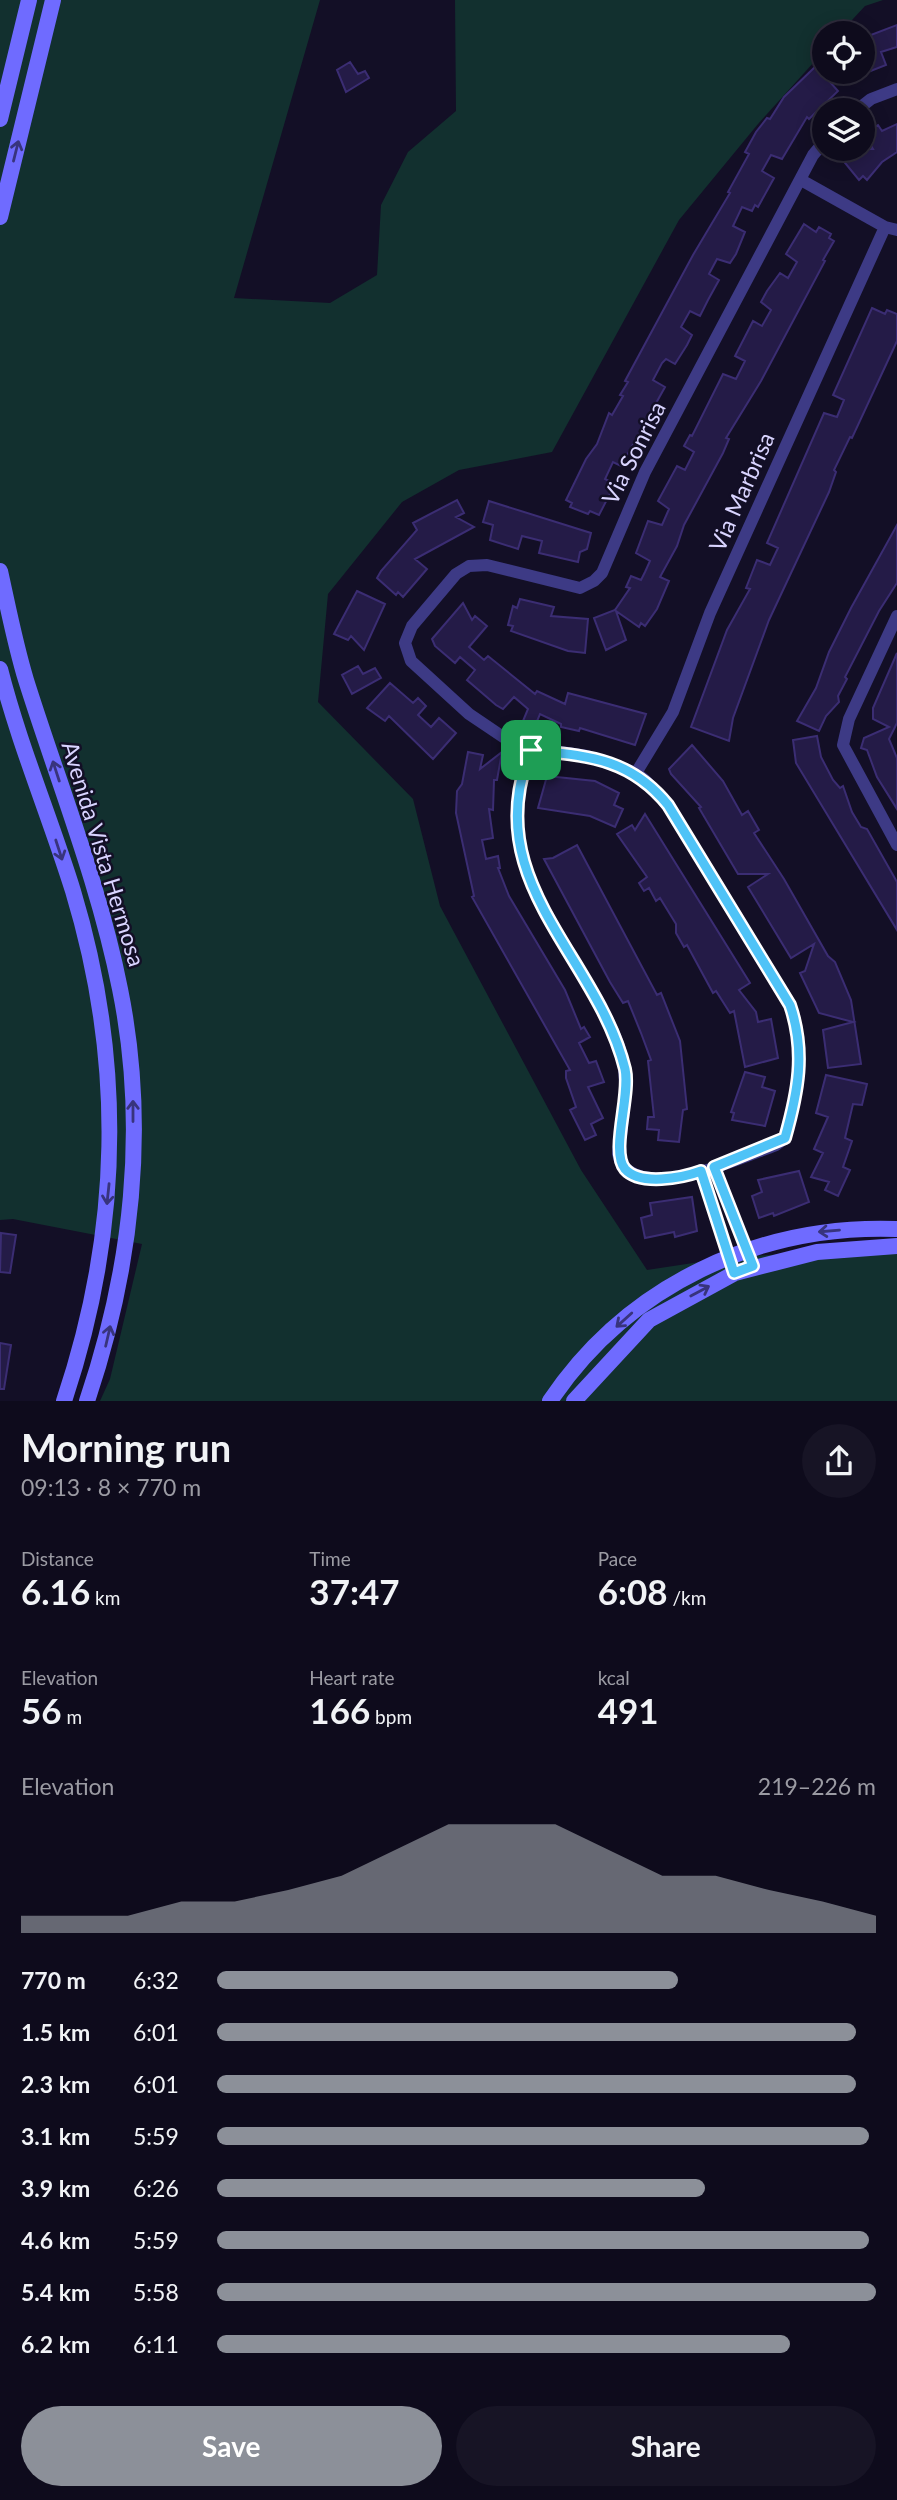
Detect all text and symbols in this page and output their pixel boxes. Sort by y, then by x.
map controls [812,21,875,161]
button: locate [812,21,875,84]
button: layers [812,98,875,161]
one-way arrow [10,140,23,163]
street label: Via Sonrisa [595,396,671,509]
street label: Via Marbrisa [702,428,780,555]
pin [501,720,561,780]
icon: arrive [512,731,550,769]
street label: Avenida Vista Hermosa [56,738,152,970]
one-way arrow [49,761,61,783]
one-way arrow [54,839,67,861]
one-way arrow [126,1100,140,1123]
one-way arrow [101,1183,114,1205]
one-way arrow [818,1225,841,1238]
one-way arrow [689,1284,710,1297]
one-way arrow [615,1312,633,1328]
one-way arrow [101,1325,115,1348]
text: Morning run [21,1424,231,1470]
button: share [802,1424,876,1498]
text: 09:13 · 8 × 770 m [21,1473,201,1501]
text: Distance [21,1547,94,1570]
text: Time [309,1547,351,1570]
text: Pace [598,1547,637,1570]
text: 6.16 [21,1570,90,1612]
text: 37:47 [309,1570,400,1612]
text: 6:08 [598,1570,668,1612]
text: km [90,1586,120,1609]
text: /km [668,1586,706,1609]
text: Elevation [21,1666,98,1689]
text: Heart rate [309,1666,395,1689]
text: kcal [598,1666,630,1689]
text: 56 [21,1689,62,1731]
text: 166 [309,1689,370,1731]
text: 491 [598,1689,659,1731]
text: m [62,1705,82,1728]
text: bpm [370,1705,412,1728]
text: Elevation [21,1772,114,1800]
text: 219–226 m [758,1772,876,1800]
text: 770 m [21,1966,86,1994]
text: 6:32 [133,1966,179,1994]
text: 1.5 km [21,2018,90,2046]
text: 6:01 [133,2018,179,2046]
text: 2.3 km [21,2070,90,2098]
text: 6:01 [133,2070,179,2098]
text: 3.1 km [21,2122,90,2150]
text: 5:59 [133,2122,179,2150]
text: 3.9 km [21,2174,90,2202]
text: 6:26 [133,2174,179,2202]
text: 4.6 km [21,2226,90,2254]
text: 5:59 [133,2226,179,2254]
text: 5.4 km [21,2278,90,2306]
text: 5:58 [133,2278,179,2306]
text: 6.2 km [21,2330,90,2358]
text: 6:11 [133,2330,179,2358]
button: Save [21,2406,442,2486]
button: Share [456,2406,876,2486]

